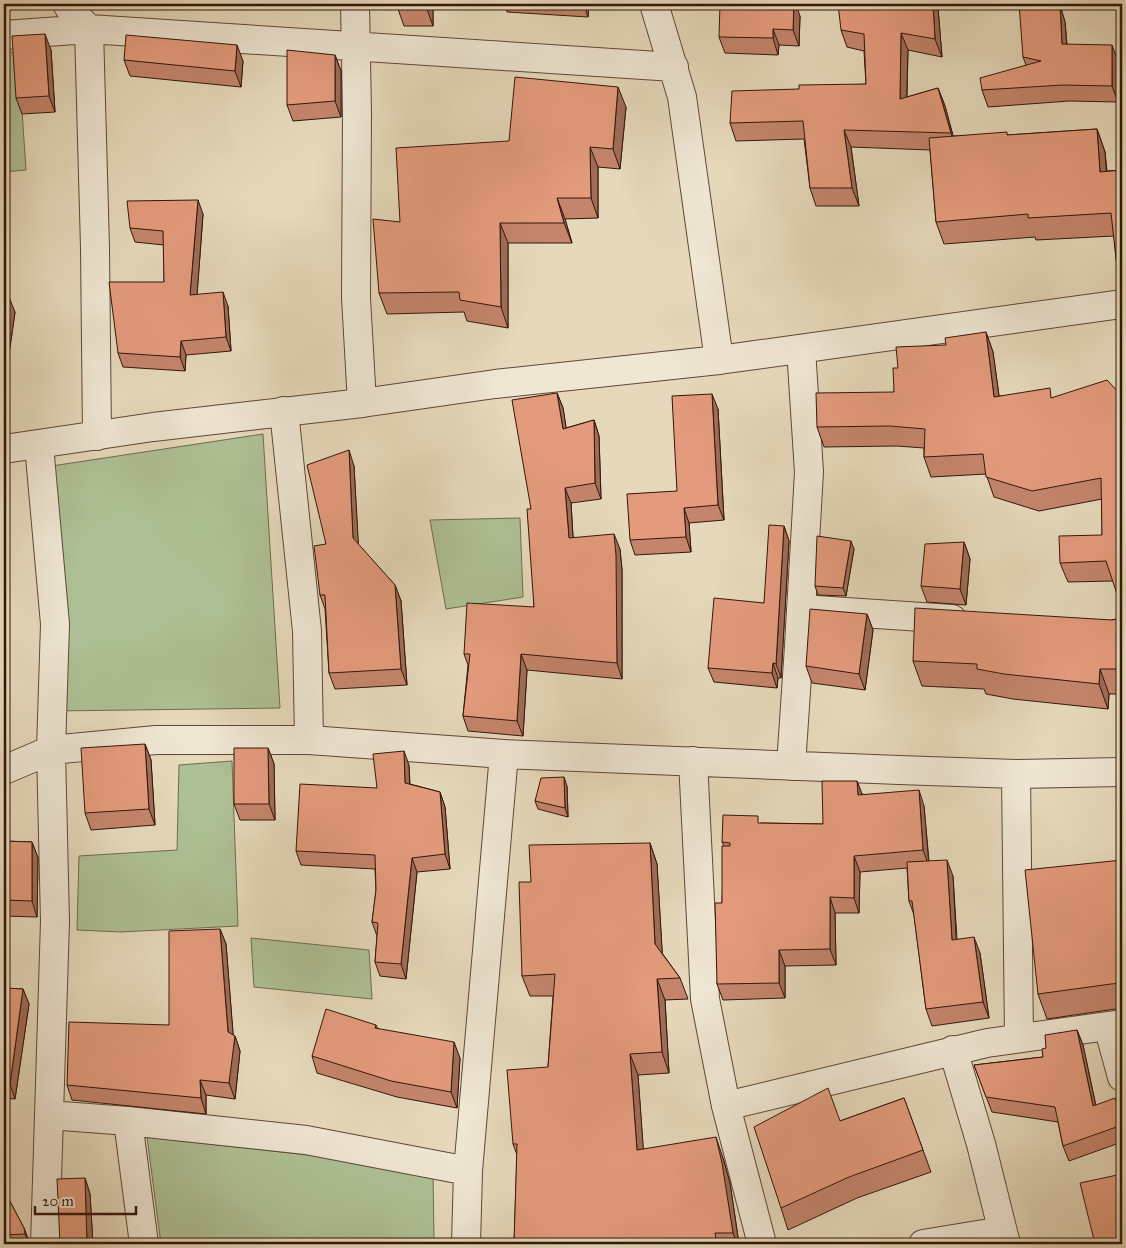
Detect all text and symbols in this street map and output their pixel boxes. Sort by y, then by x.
scale bar [35,1183,136,1215]
text: 20 m [42,1192,74,1210]

